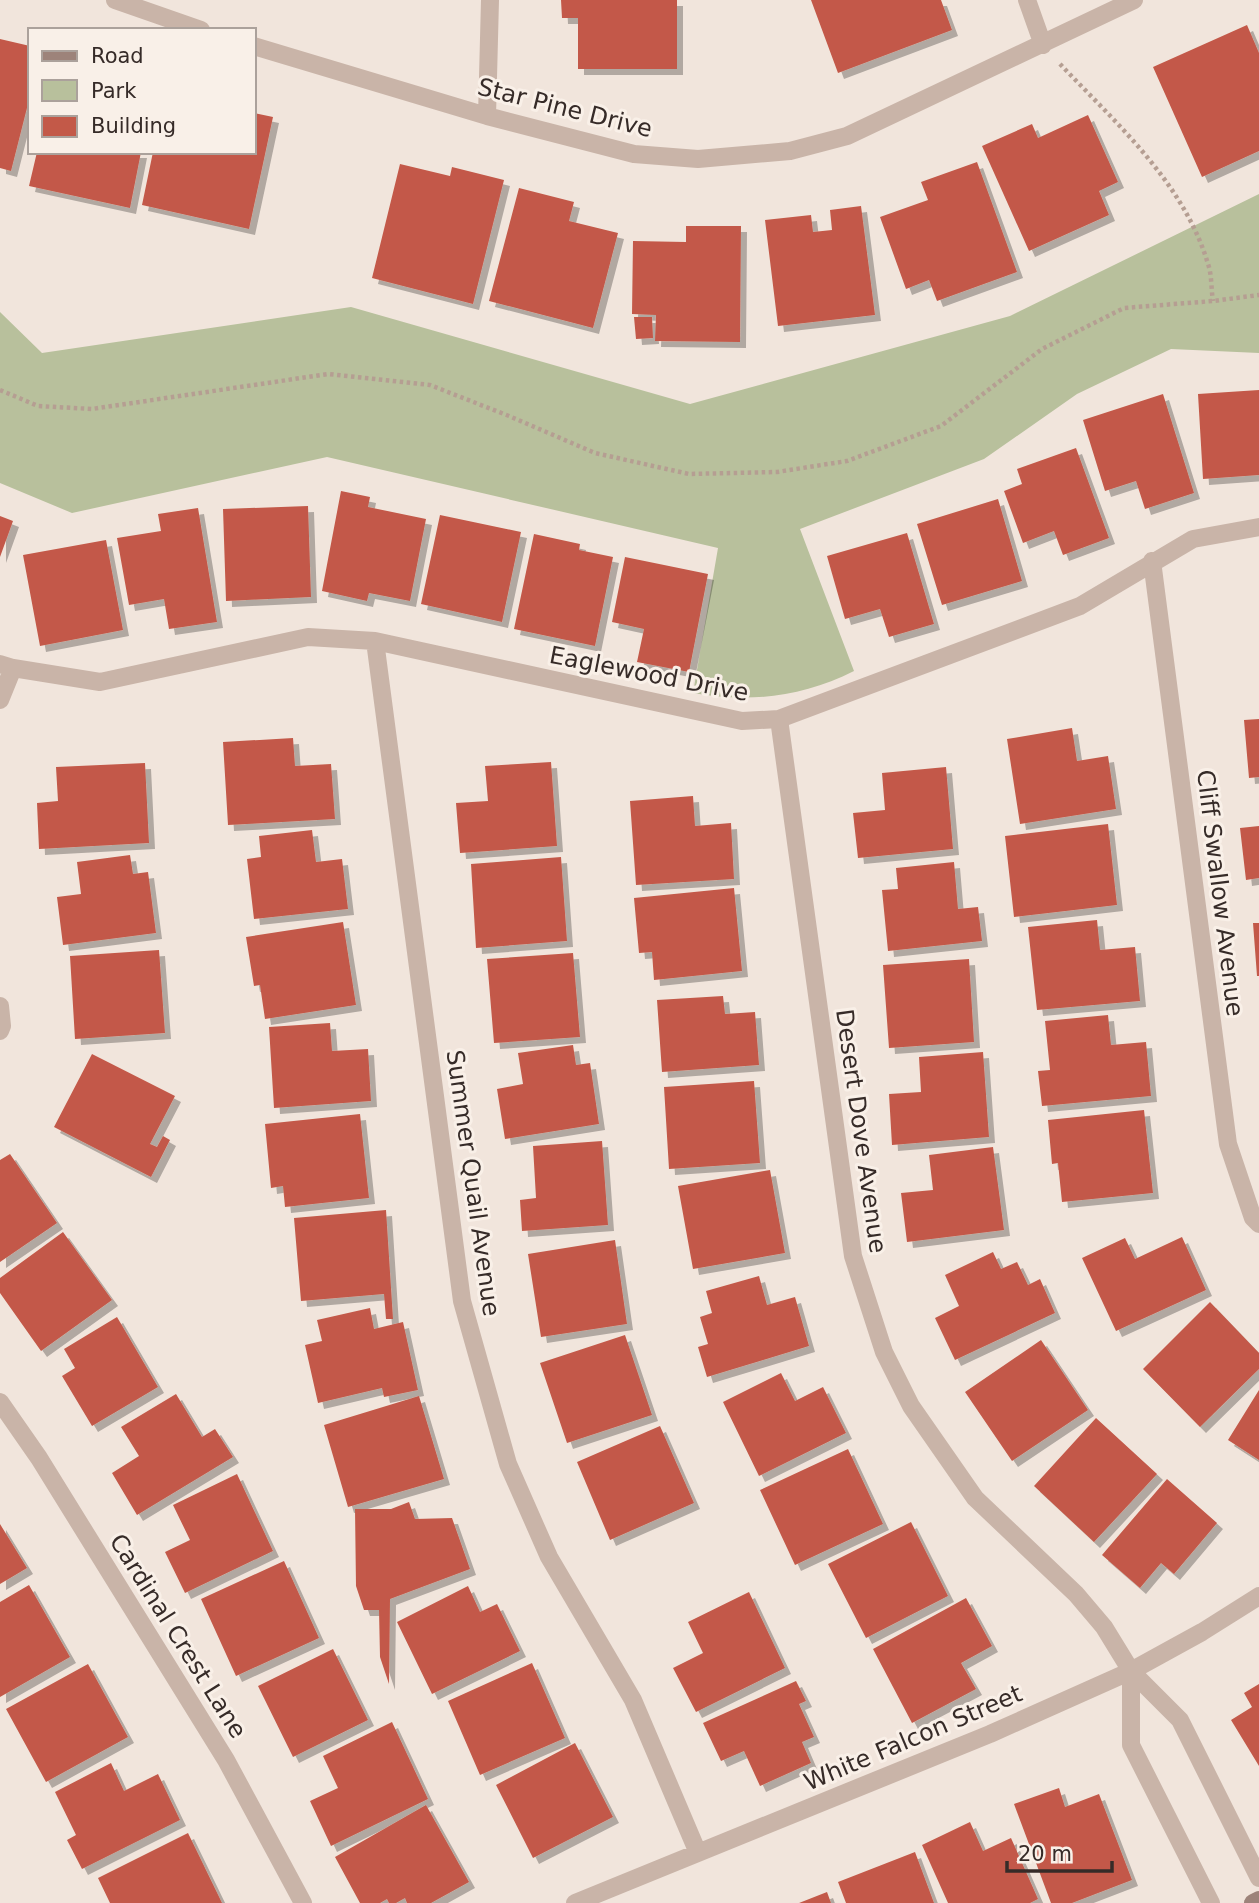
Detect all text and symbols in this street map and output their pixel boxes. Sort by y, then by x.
legend [28,28,256,154]
text: Road [91,44,144,68]
street label: Star Pine Drive [475,73,655,143]
text: Park [91,79,137,103]
text: Building [91,114,176,138]
street label: Eaglewood Drive [547,641,751,707]
street label: Cliff Swallow Avenue [1191,768,1249,1018]
street label: Desert Dove Avenue [830,1007,892,1255]
street label: Summer Quail Avenue [440,1048,506,1318]
street label: Cardinal Crest Lane [104,1529,252,1743]
street label: White Falcon Street [800,1679,1026,1797]
scale bar [1007,1829,1112,1873]
text: 20 m [1018,1842,1072,1866]

